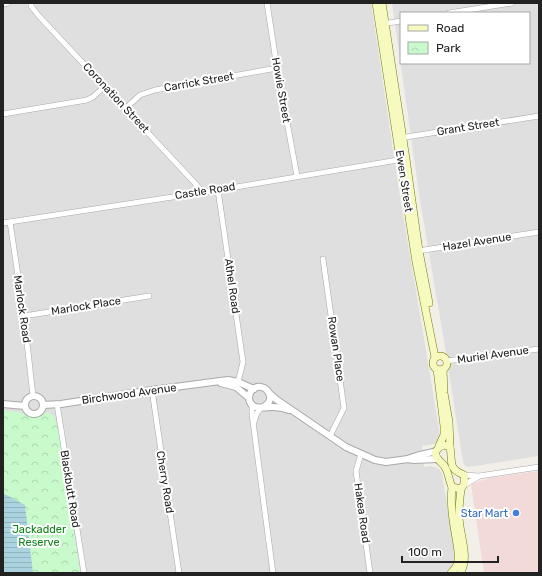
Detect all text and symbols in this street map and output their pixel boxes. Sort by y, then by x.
legend [400,12,530,64]
text: Road [436,21,464,35]
text: Park [436,41,462,55]
street label: Howie Street [269,56,293,124]
street label: Coronation Street [80,60,152,136]
street label: Carrick Street [163,69,236,95]
street label: Grant Street [436,116,501,138]
street label: Ewen Street [393,149,415,214]
street label: Castle Road [174,180,236,202]
street label: Hazel Avenue [442,230,512,254]
street label: Athel Road [222,258,242,314]
street label: Marlock Road [11,274,33,344]
street label: Marlock Place [50,294,122,318]
street label: Rowan Place [325,316,347,382]
street label: Muriel Avenue [456,344,530,366]
street label: Birchwood Avenue [81,381,177,407]
street label: Blackbutt Road [57,449,83,529]
street label: Cherry Road [154,450,176,514]
street label: Hakea Road [351,482,373,544]
place label: Star Mart [461,507,509,520]
marker: Star Mart [511,508,521,518]
park label: Jackadder Reserve [12,523,67,549]
scale bar [402,538,498,564]
text: 100 m [408,545,442,559]

